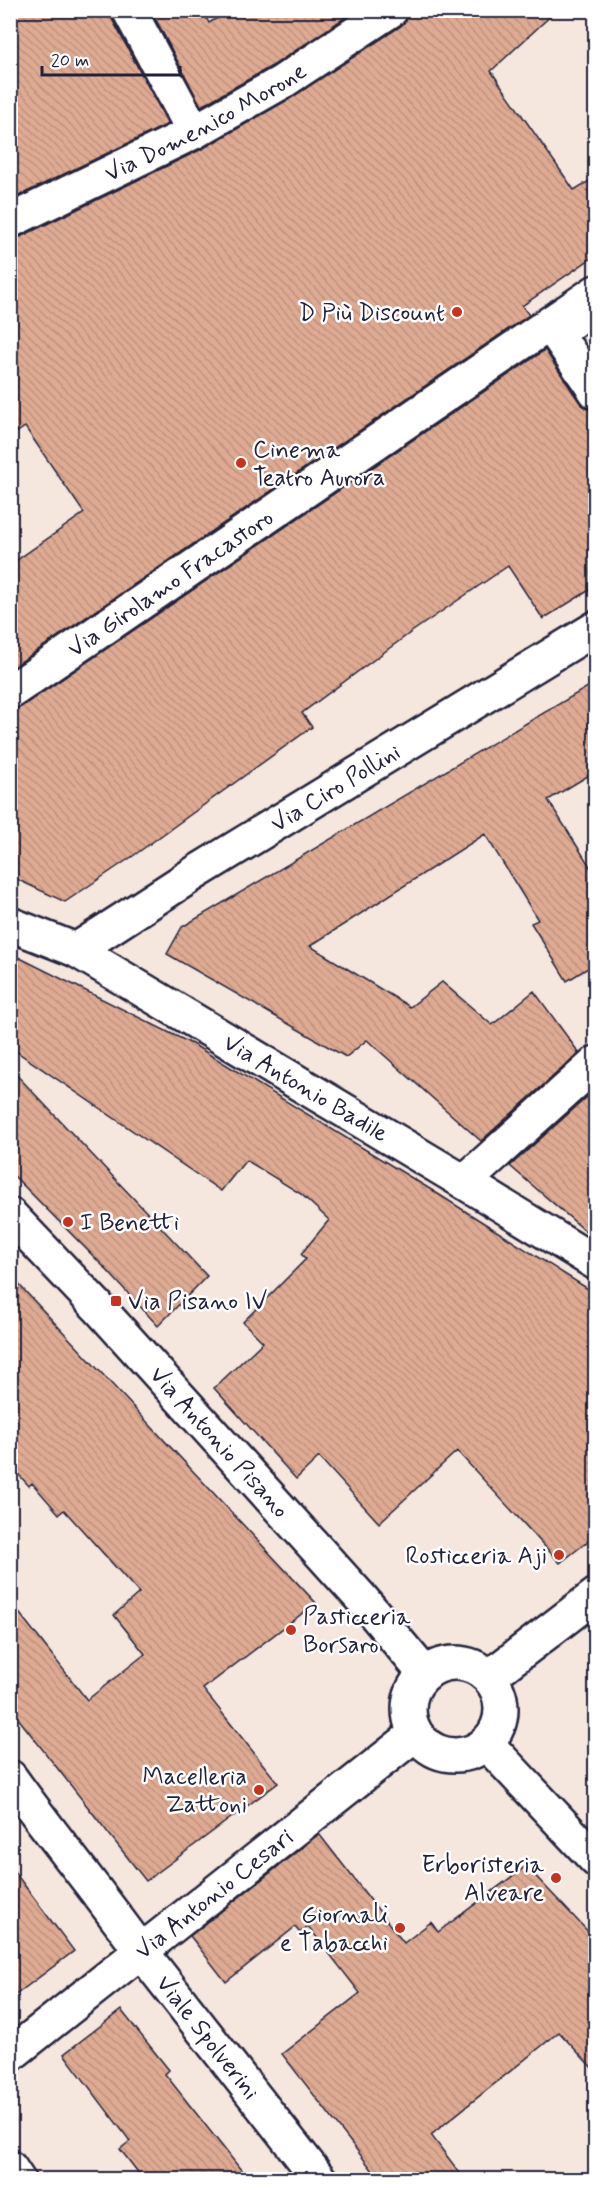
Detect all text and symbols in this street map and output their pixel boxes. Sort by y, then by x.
scale bar [42,39,180,77]
text: 20 m [51,49,89,73]
street label: Via Domenico Morone [100,56,313,190]
place label: D Più Discount [299,298,445,329]
marker: D Più Discount [450,305,464,319]
place label: Cinema Teatro Aurora [253,435,385,494]
marker: Cinema Teatro Aurora [234,456,248,470]
street label: Via Girolamo Fracastoro [62,503,280,665]
street label: Via Ciro Pollini [265,737,407,840]
street label: Via Antonio Badile [217,1028,393,1150]
place label: I Benetti [80,1208,179,1239]
marker: I Benetti [61,1215,75,1229]
place label: Via Pisano IV [128,1287,267,1318]
marker: Via Pisano IV [109,1294,123,1308]
street label: Via Antonio Pisano [142,1360,295,1525]
place label: Rosticceria Aji [405,1541,547,1572]
marker: Rosticceria Aji [552,1548,566,1562]
place label: Pasticceria Borsaro [303,1602,411,1661]
marker: Pasticceria Borsaro [284,1623,298,1637]
place label: Macelleria Zattoni [143,1762,247,1821]
marker: Macelleria Zattoni [252,1783,266,1797]
street label: Via Antonio Cesari [129,1822,300,1967]
place label: Erboristeria Alveare [421,1850,545,1909]
marker: Erboristeria Alveare [549,1871,563,1885]
place label: Giornali e Tabacchi [280,1900,388,1959]
marker: Giornali e Tabacchi [393,1921,407,1935]
street label: Viale Spolverini [148,1969,266,2107]

